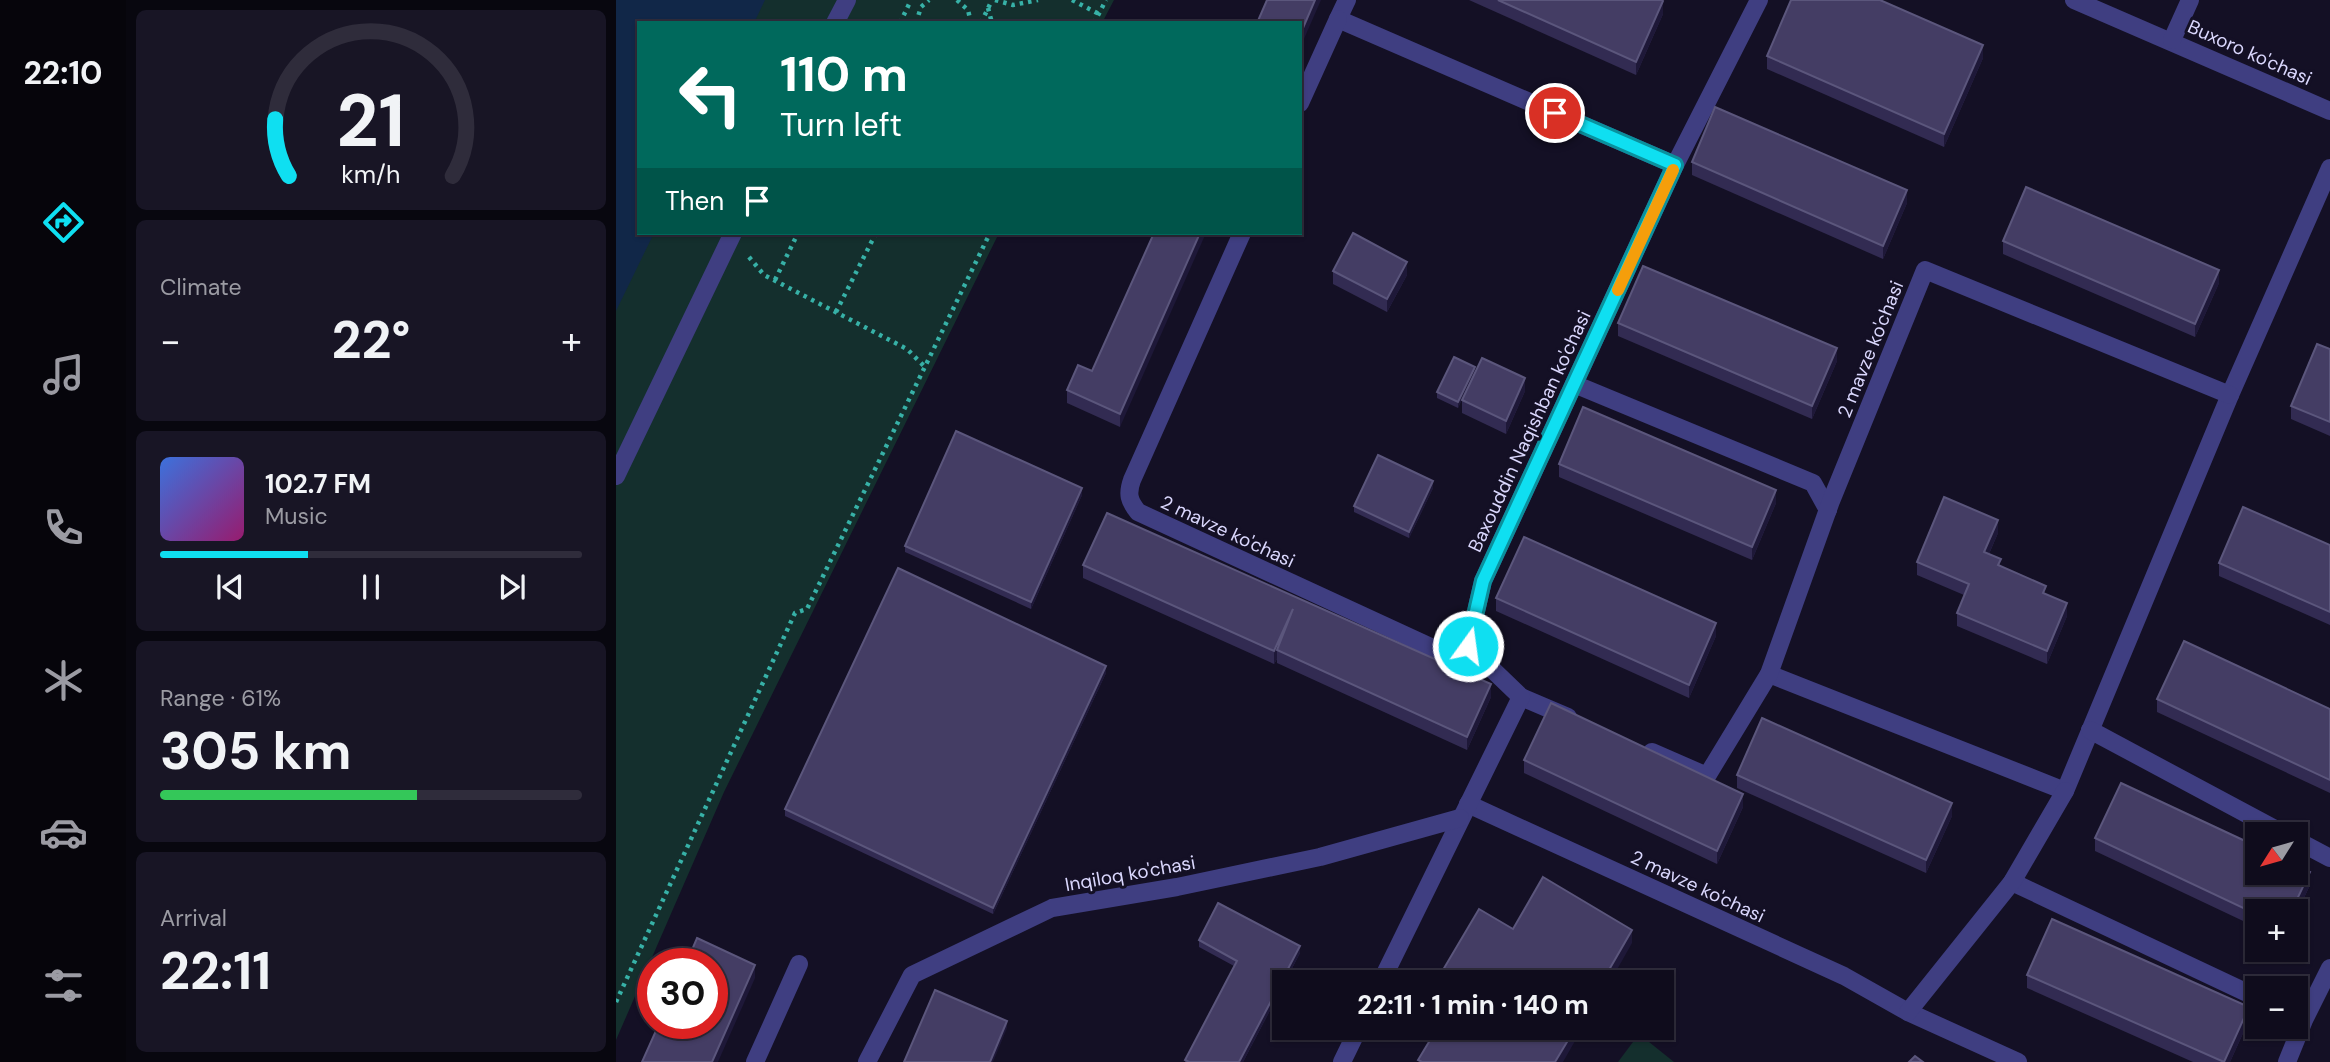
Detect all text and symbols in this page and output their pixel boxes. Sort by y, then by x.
street label: Buxoro ko'chasi [2184,14,2316,91]
text: 110 m [780,42,908,106]
icon: left [665,49,756,140]
text: 22:10 [23,52,103,94]
text: 21 [337,75,405,170]
pin [1525,83,1585,143]
icon: arrive [1536,94,1574,132]
text: Turn left [780,104,902,146]
text: km/h [341,158,401,191]
icon: arrive [738,182,776,220]
text: Then [665,184,724,218]
icon: directions [39,198,88,247]
text: Climate [160,272,242,302]
street label: 2 mavze ko'chasi [1832,277,1909,421]
text: 22° [332,306,410,374]
street label: Baxouddin Naqishban ko'chasi [1462,306,1597,556]
text: − [160,316,181,366]
text: + [561,316,582,366]
icon: music [39,350,88,399]
text: 102.7 FM [265,467,371,501]
street label: 2 mavze ko'chasi [1157,489,1299,573]
text: Music [265,501,328,531]
icon: phone [39,503,88,552]
icon: previous [211,568,249,606]
icon: pause [352,568,390,606]
icon: next [493,568,531,606]
position arrow [1431,609,1505,683]
icon: climate [39,656,88,705]
text: Range · 61% [160,683,281,713]
text: 305 km [160,717,352,785]
icon: car [39,808,88,857]
north arrow [2245,822,2308,886]
map controls [2245,822,2308,1039]
street label: 2 mavze ko'chasi [1627,844,1769,928]
street label: Inqiloq ko'chasi [1063,850,1197,897]
button: + [2245,899,2308,962]
text: Arrival [160,903,227,933]
text: 22:11 [160,937,271,1005]
speed limit sign: 30 [637,948,728,1039]
icon: filters [39,961,88,1010]
button: − [2245,976,2308,1039]
text: 22:11 · 1 min · 140 m [1357,988,1589,1022]

